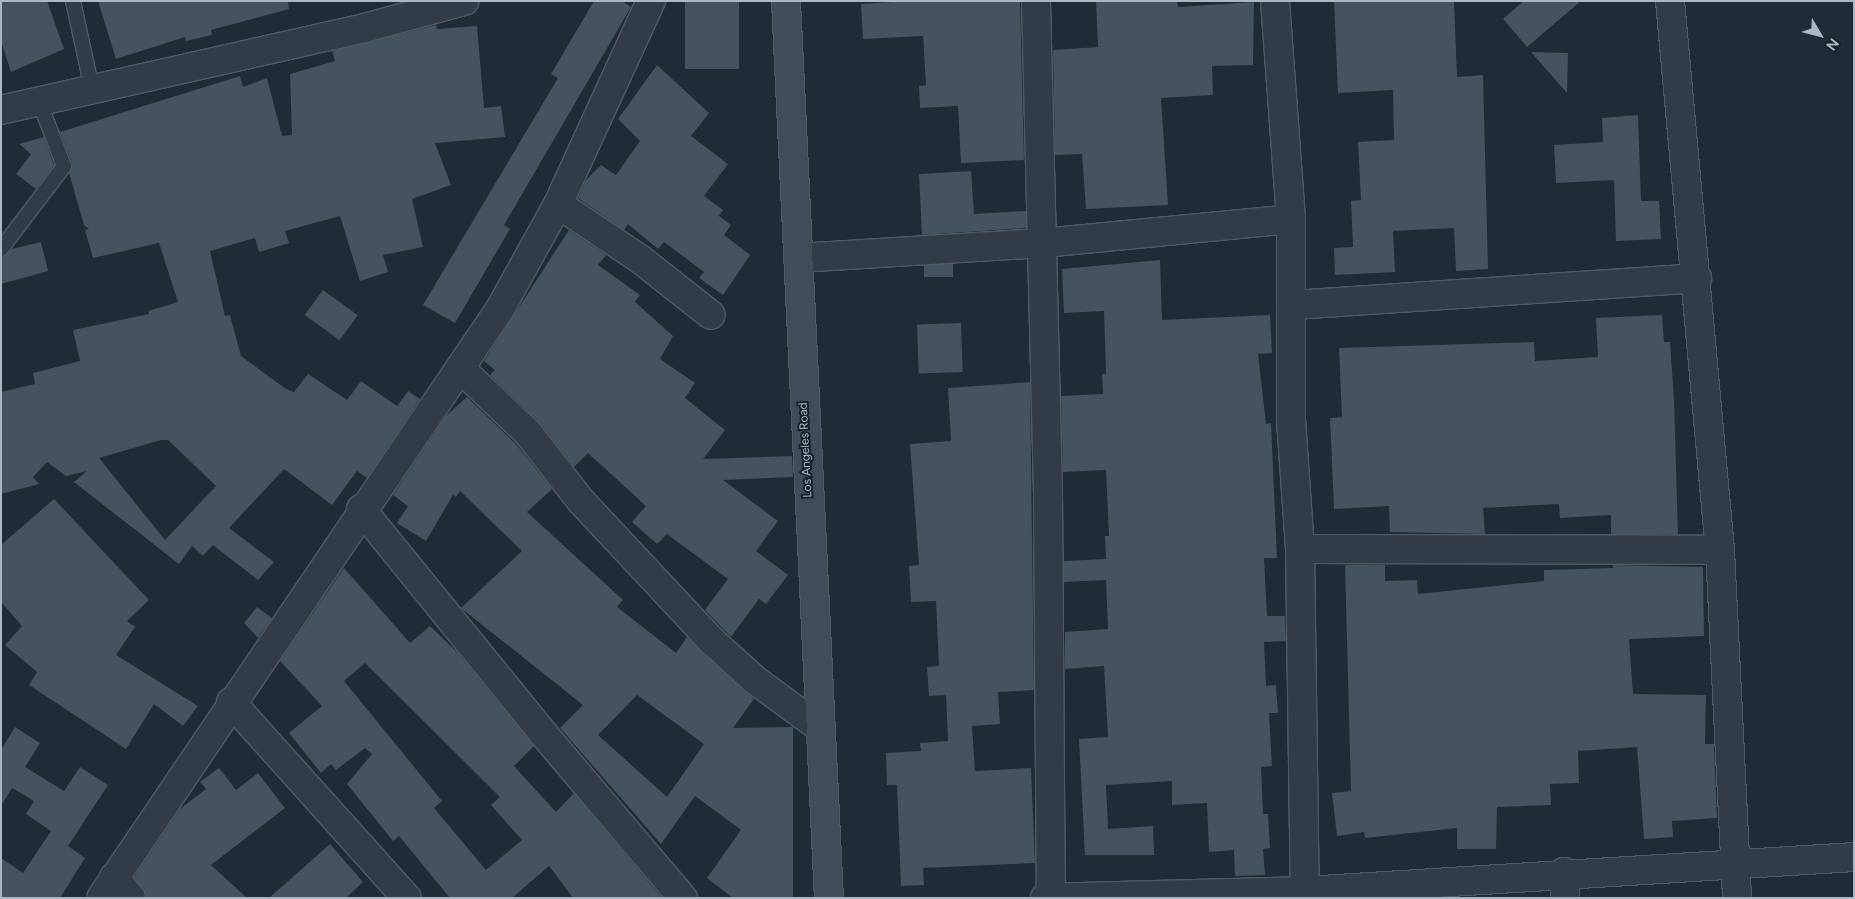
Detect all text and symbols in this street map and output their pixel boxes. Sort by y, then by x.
north arrow [1795,10,1845,60]
text: N [1822,35,1842,54]
street label: Los Angeles Road [796,402,816,498]

